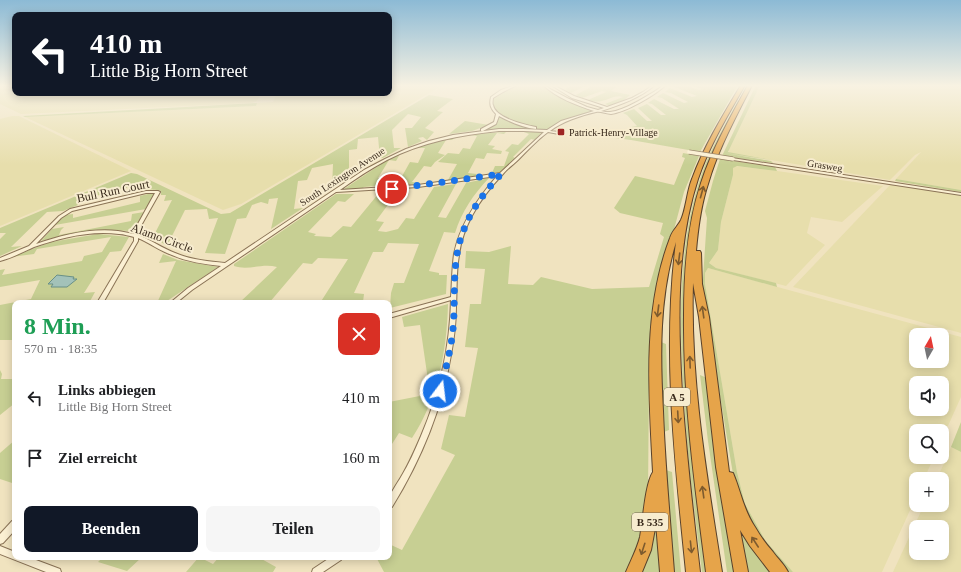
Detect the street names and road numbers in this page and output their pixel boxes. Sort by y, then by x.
street label: South Lexington Avenue [298,144,387,208]
street label: Grasweg [807,157,843,174]
street label: Bull Run Court [75,176,151,206]
street label: Alamo Circle [129,220,195,256]
road number: A 5 [664,388,690,406]
road number: B 535 [632,513,668,531]

